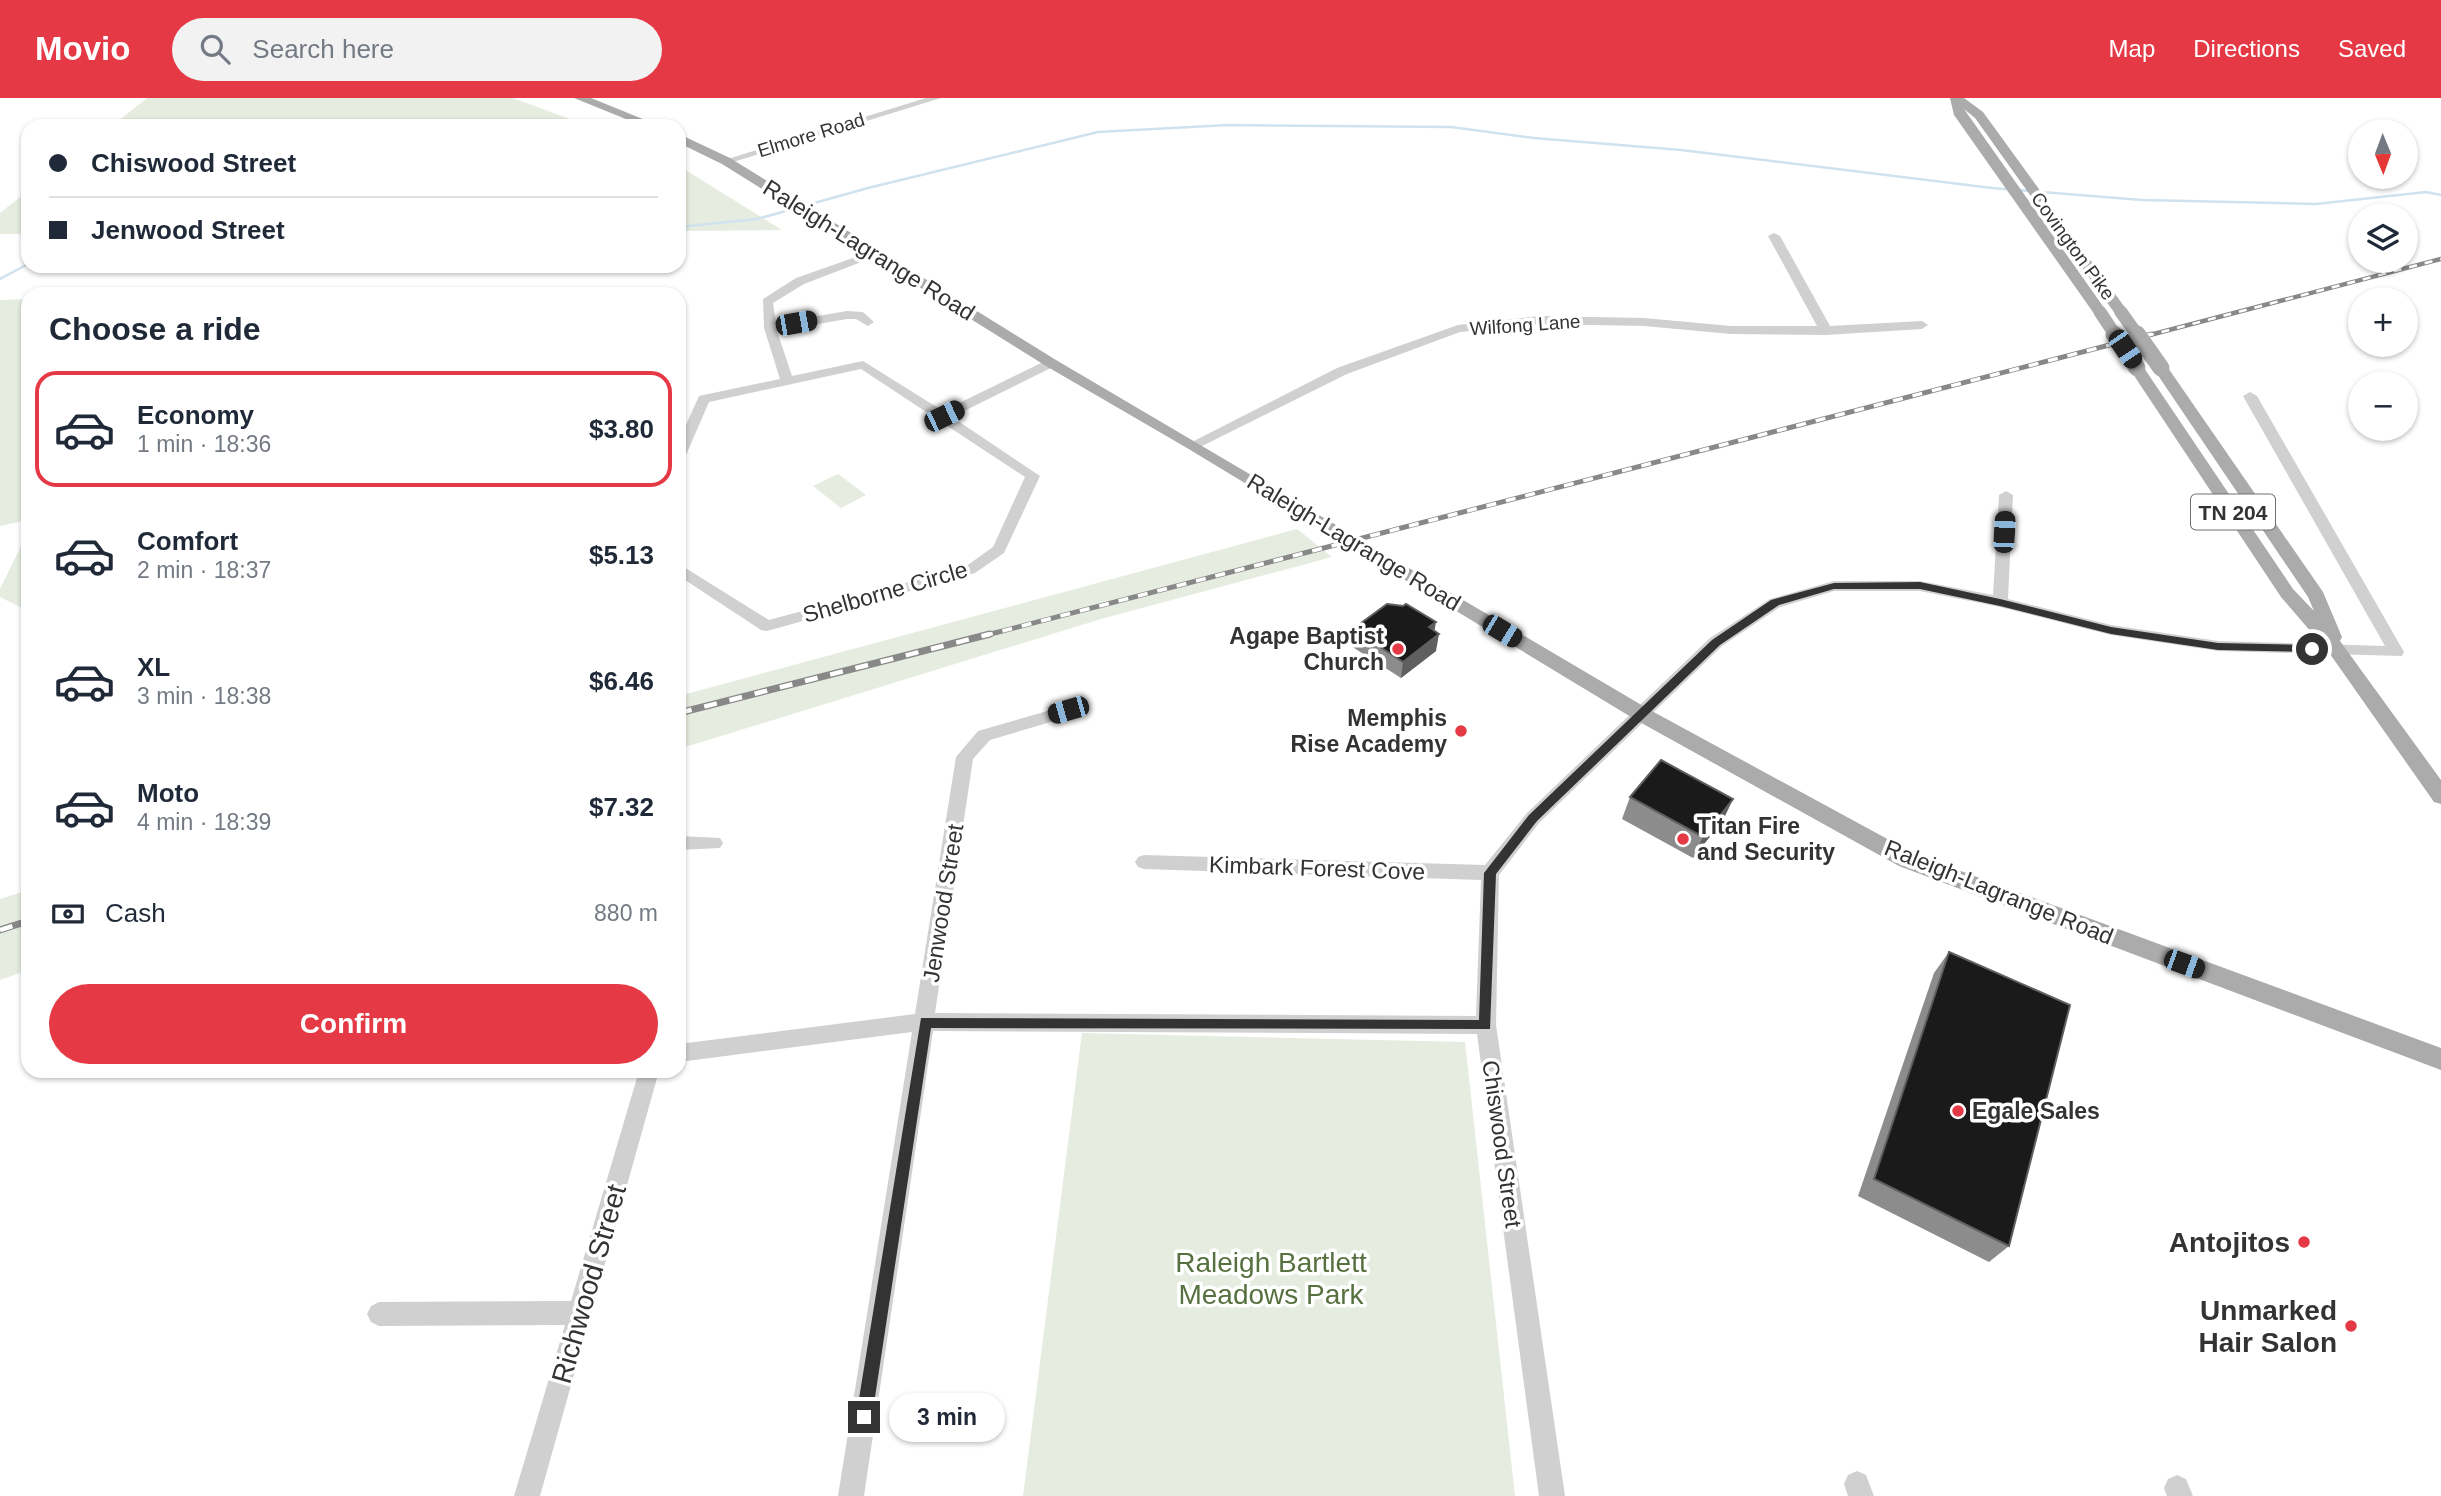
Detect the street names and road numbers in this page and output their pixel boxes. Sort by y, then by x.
street label: Elmore Road [755,109,867,161]
street label: Raleigh-Lagrange Road [759,174,979,326]
street label: Covington Pike [2027,188,2119,304]
street label: Wilfong Lane [1469,311,1581,339]
street label: Raleigh-Lagrange Road [1243,468,1465,616]
road number: TN 204 [2191,494,2275,530]
street label: Shelborne Circle [800,556,970,628]
street label: Jenwood Street [918,821,968,984]
street label: Raleigh-Lagrange Road [1881,834,2117,950]
street label: Kimbark Forest Cove [1209,851,1425,885]
street label: Chiswood Street [1477,1059,1527,1230]
street label: Richwood Street [546,1181,632,1387]

